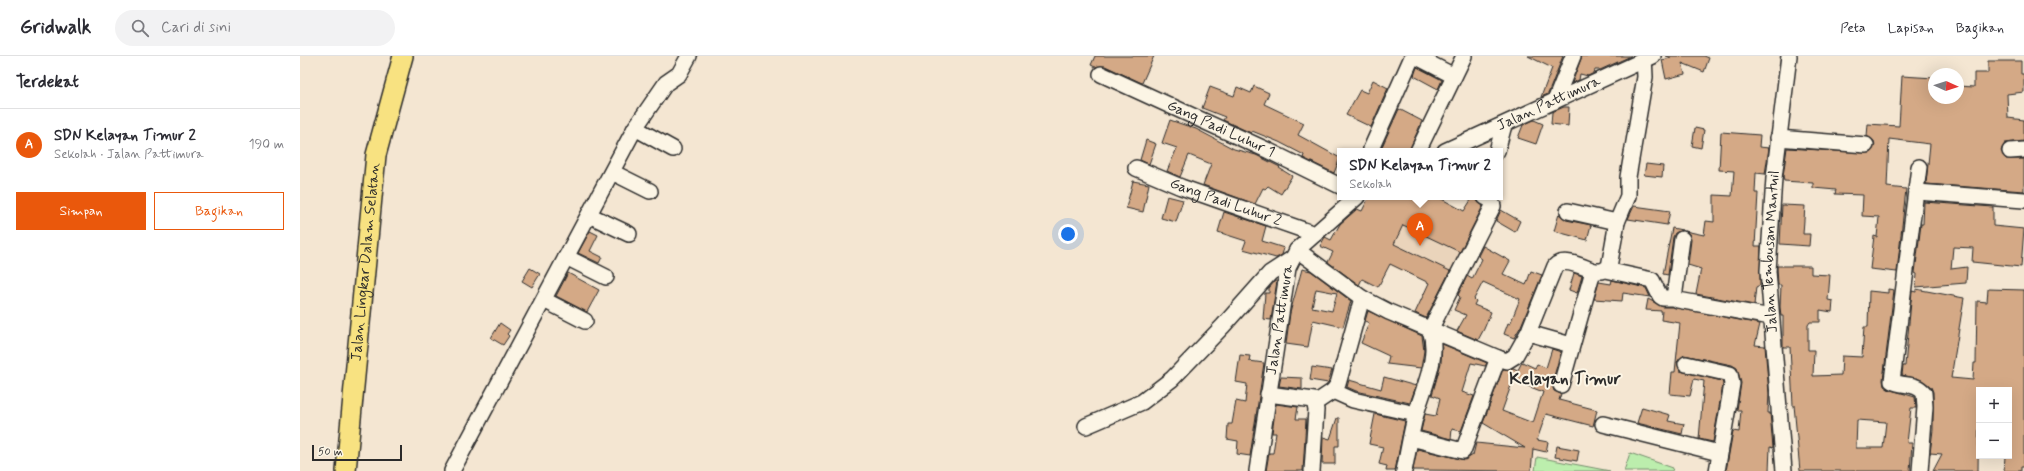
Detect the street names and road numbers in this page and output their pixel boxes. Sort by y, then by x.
street label: Jalan Pattimura [1494,71,1605,136]
street label: Gang Padi Luhur 1 [1164,96,1278,162]
street label: Jalan Lingkar Dalam Selatan [346,162,385,362]
street label: Jalan Tembusan Mantuil [1758,169,1785,334]
street label: Gang Padi Luhur 2 [1167,173,1284,231]
street label: Jalan Pattimura [1262,262,1299,377]

